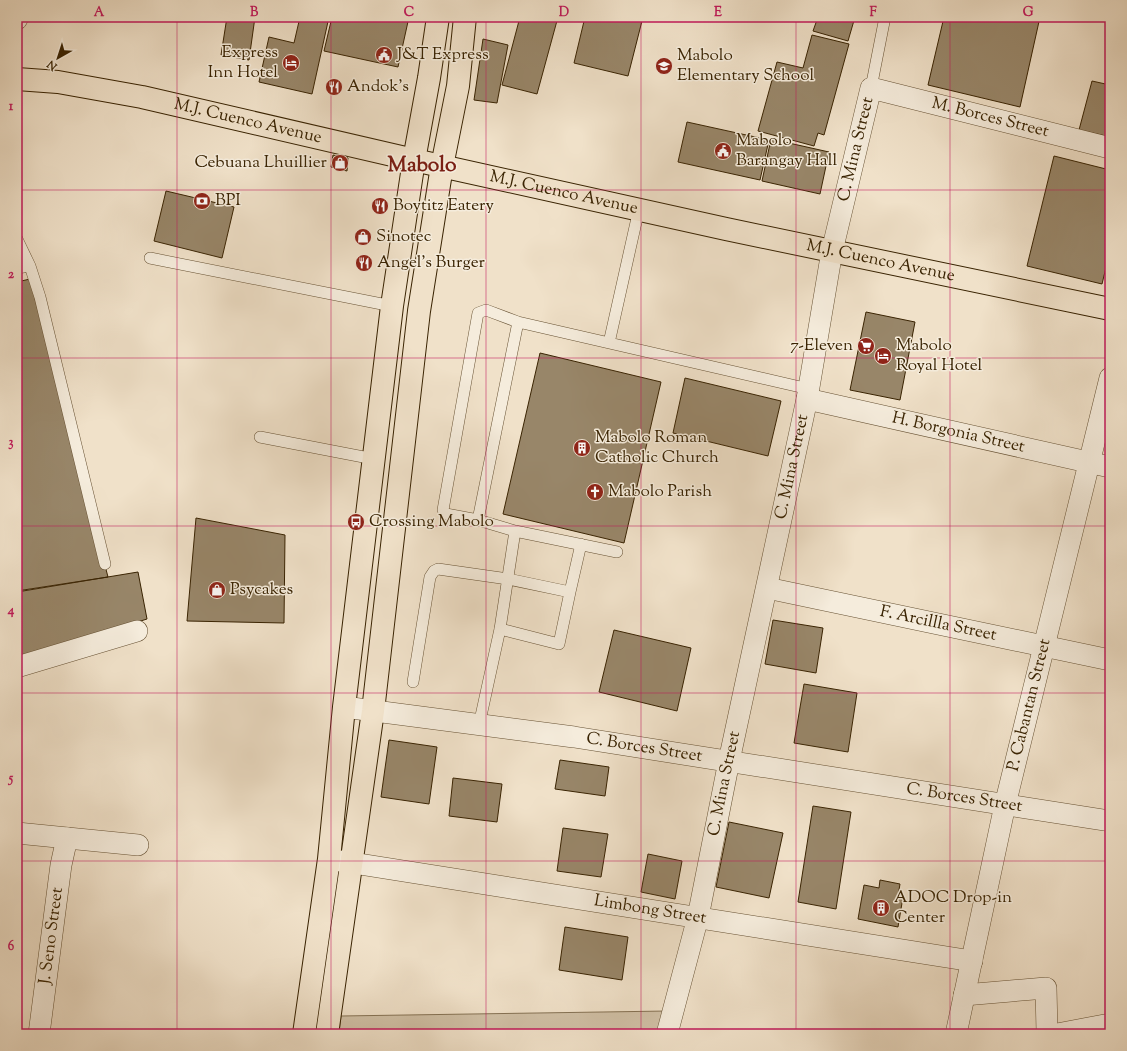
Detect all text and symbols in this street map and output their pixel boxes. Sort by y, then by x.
text: A [94,4,105,22]
text: B [250,4,259,22]
text: C [404,4,414,22]
text: D [559,4,569,22]
text: E [714,4,722,22]
text: F [869,4,877,22]
text: G [1023,4,1034,22]
north arrow [38,38,78,78]
place label: Express Inn Hotel [208,41,278,85]
place label: J&T Express [396,43,489,67]
place label: Mabolo Elementary School [677,44,814,88]
public building icon: J&T Express [374,45,394,65]
hotel icon: Express Inn Hotel [281,53,301,73]
text: N [44,56,62,75]
school or university icon: Mabolo Elementary School [654,56,674,76]
place label: Andok's [347,75,409,99]
restaurant icon: Andok's [324,77,344,97]
street label: M. Borces Street [929,92,1051,144]
street label: M.J. Cuenco Avenue [171,93,324,150]
street label: C. Mina Street [832,94,880,204]
text: 1 [9,98,14,116]
place label: Mabolo Barangay Hall [736,129,837,173]
public building icon: Mabolo Barangay Hall [713,141,733,161]
place label: Cebuana Lhuillier [194,151,328,175]
district label: Mabolo [388,151,457,181]
shop icon: Cebuana Lhuillier [330,153,350,173]
street label: M.J. Cuenco Avenue [487,165,640,221]
place label: BPI [215,189,241,213]
bank icon: BPI [192,191,212,211]
place label: Boytitz Eatery [393,194,494,218]
restaurant icon: Boytitz Eatery [370,196,390,216]
place label: Sinotec [376,225,432,249]
shop icon: Sinotec [353,227,373,247]
street label: M.J. Cuenco Avenue [804,234,957,288]
place label: Angel's Burger [377,251,486,275]
restaurant icon: Angel's Burger [354,253,374,273]
text: 2 [8,266,15,284]
place label: 7-Eleven [790,334,853,358]
place label: Mabolo Royal Hotel [896,334,982,378]
supermarket icon: 7-Eleven [856,336,876,356]
hotel icon: Mabolo Royal Hotel [873,346,893,366]
street label: H. Borgonia Street [889,406,1027,460]
street label: C. Mina Street [769,412,815,522]
place label: Mabolo Roman Catholic Church [595,426,719,470]
text: 3 [8,434,14,452]
building icon: Mabolo Roman Catholic Church [572,438,592,458]
place label: Mabolo Parish [608,480,712,504]
church icon: Mabolo Parish [585,482,605,502]
place label: Crossing Mabolo [369,510,494,534]
bus stop icon: Crossing Mabolo [346,512,366,532]
place label: Psycakes [230,578,294,602]
shop icon: Psycakes [207,580,227,600]
street label: F. Arcillla Street [878,600,999,648]
text: 4 [7,602,15,620]
street label: P. Cabantan Street [1002,636,1057,774]
street label: C. Borces Street [584,727,704,769]
street label: C. Mina Street [702,729,747,838]
text: 5 [8,770,14,788]
street label: C. Borces Street [905,777,1024,819]
street label: J. Seno Street [33,886,70,987]
place label: ADOC Drop-in Center [894,886,1012,930]
street label: Limbong Street [592,889,708,931]
building icon: ADOC Drop-in Center [871,898,891,918]
text: 6 [8,938,15,956]

